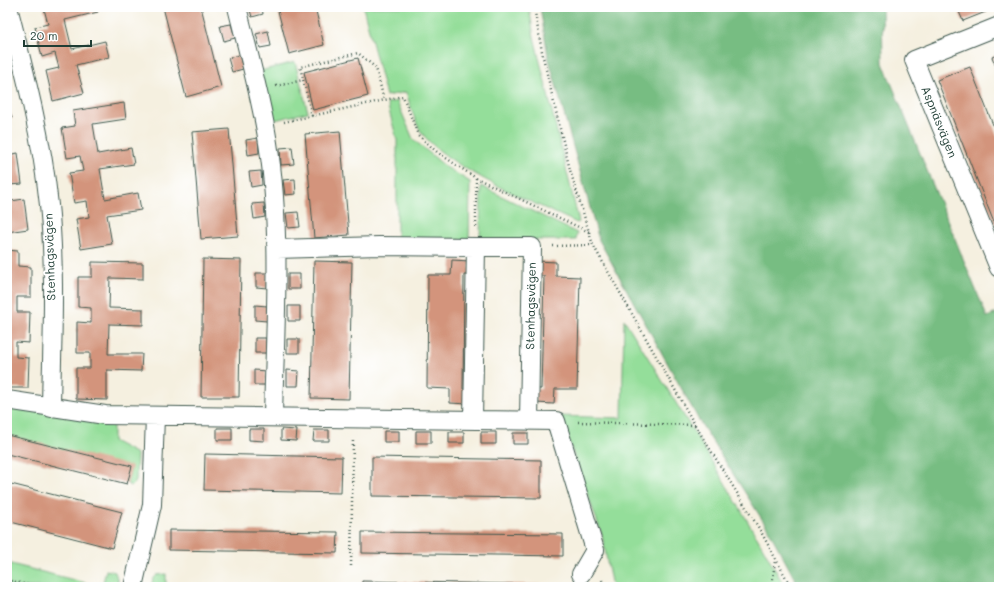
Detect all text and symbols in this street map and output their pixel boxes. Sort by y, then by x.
scale bar [24,22,91,48]
text: 20 m [30,27,58,43]
street label: Aspnäsvägen [918,83,962,160]
street label: Stenhagsvägen [39,213,59,301]
street label: Stenhagsvägen [521,262,539,350]

